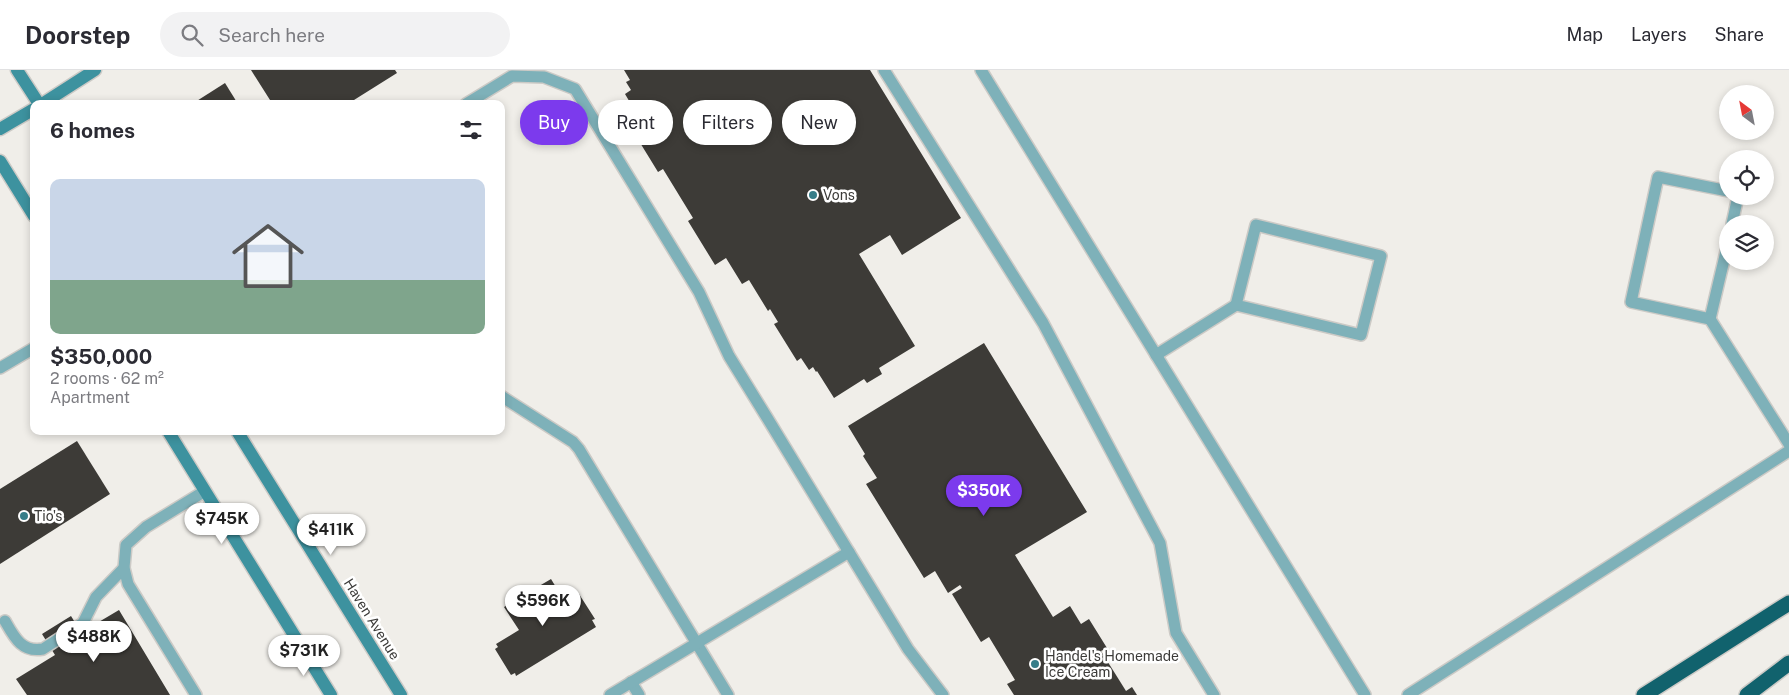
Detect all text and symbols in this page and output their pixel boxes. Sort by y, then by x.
search box [160,12,510,57]
text: Doorstep [25,21,130,49]
icon: search [178,21,206,49]
text: Search here [218,24,325,46]
text: Map [1567,24,1603,45]
text: Layers [1631,24,1687,45]
text: Share [1715,24,1764,45]
north arrow [1719,85,1774,140]
map controls [1719,85,1774,270]
chip: Buy [520,100,588,145]
chip: Rent [598,100,673,145]
chip: Filters [683,100,772,145]
chip: New [782,100,856,145]
icon: filters [457,116,485,144]
text: 6 homes [50,118,135,143]
button: locate [1719,150,1774,205]
place label: Vons [823,187,855,203]
marker: Vons [807,189,819,201]
icon: home [223,211,313,301]
button: layers [1719,215,1774,270]
text: $350,000 [50,344,152,369]
text: 2 rooms · 62 m² [50,369,164,388]
text: Apartment [50,388,130,407]
pin: $350K [949,474,1019,517]
text: $350K [957,481,1011,500]
pin: $745K [187,502,257,545]
place label: Tio's [34,508,62,524]
text: $745K [195,509,249,528]
marker: Tio's [18,510,30,522]
pin: $411K [296,514,366,556]
text: $411K [308,520,354,539]
street label: Haven Avenue [341,575,403,663]
pin: $596K [508,584,578,627]
text: $596K [516,591,570,610]
pin: $488K [59,620,129,663]
text: $488K [67,627,121,646]
pin: $731K [269,634,339,677]
text: $731K [279,641,329,660]
place label: Handel's Homemade Ice Cream [1045,648,1179,680]
marker: Handel's Homemade Ice Cream [1029,658,1041,670]

